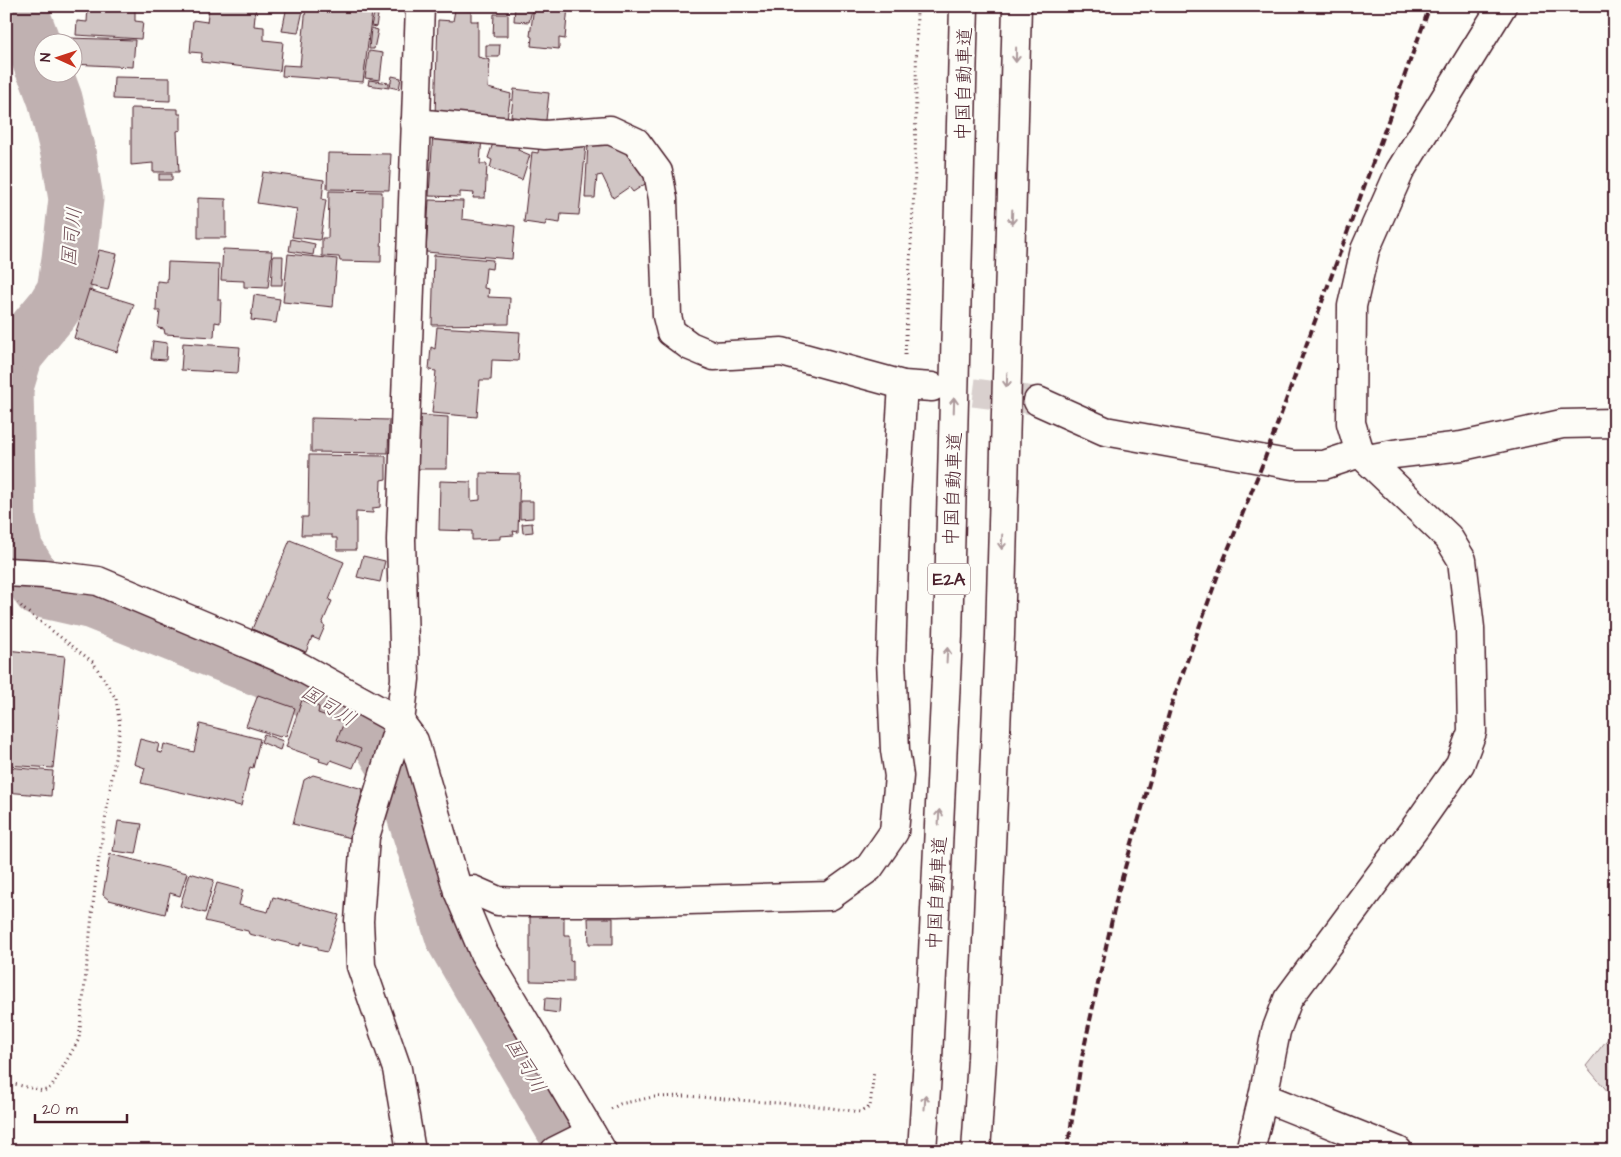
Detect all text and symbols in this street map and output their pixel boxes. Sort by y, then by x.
street label: 中国自動車道 [950,27,979,141]
north arrow [32,32,82,82]
one-way arrow [1011,46,1021,63]
text: N [36,52,56,62]
water label: 国司川 [55,206,89,268]
one-way arrow [1007,209,1017,225]
one-way arrow [1002,372,1012,388]
one-way arrow [949,397,959,414]
street label: 中国自動車道 [938,432,969,546]
one-way arrow [998,534,1007,550]
road number: E2A [928,564,970,594]
one-way arrow [942,647,951,663]
water label: 国司川 [296,678,361,734]
one-way arrow [935,810,944,826]
street label: 中国自動車道 [921,835,954,951]
water label: 国司川 [498,1033,552,1098]
scale bar [35,1092,128,1124]
one-way arrow [921,1094,930,1110]
text: 20 m [42,1099,78,1120]

